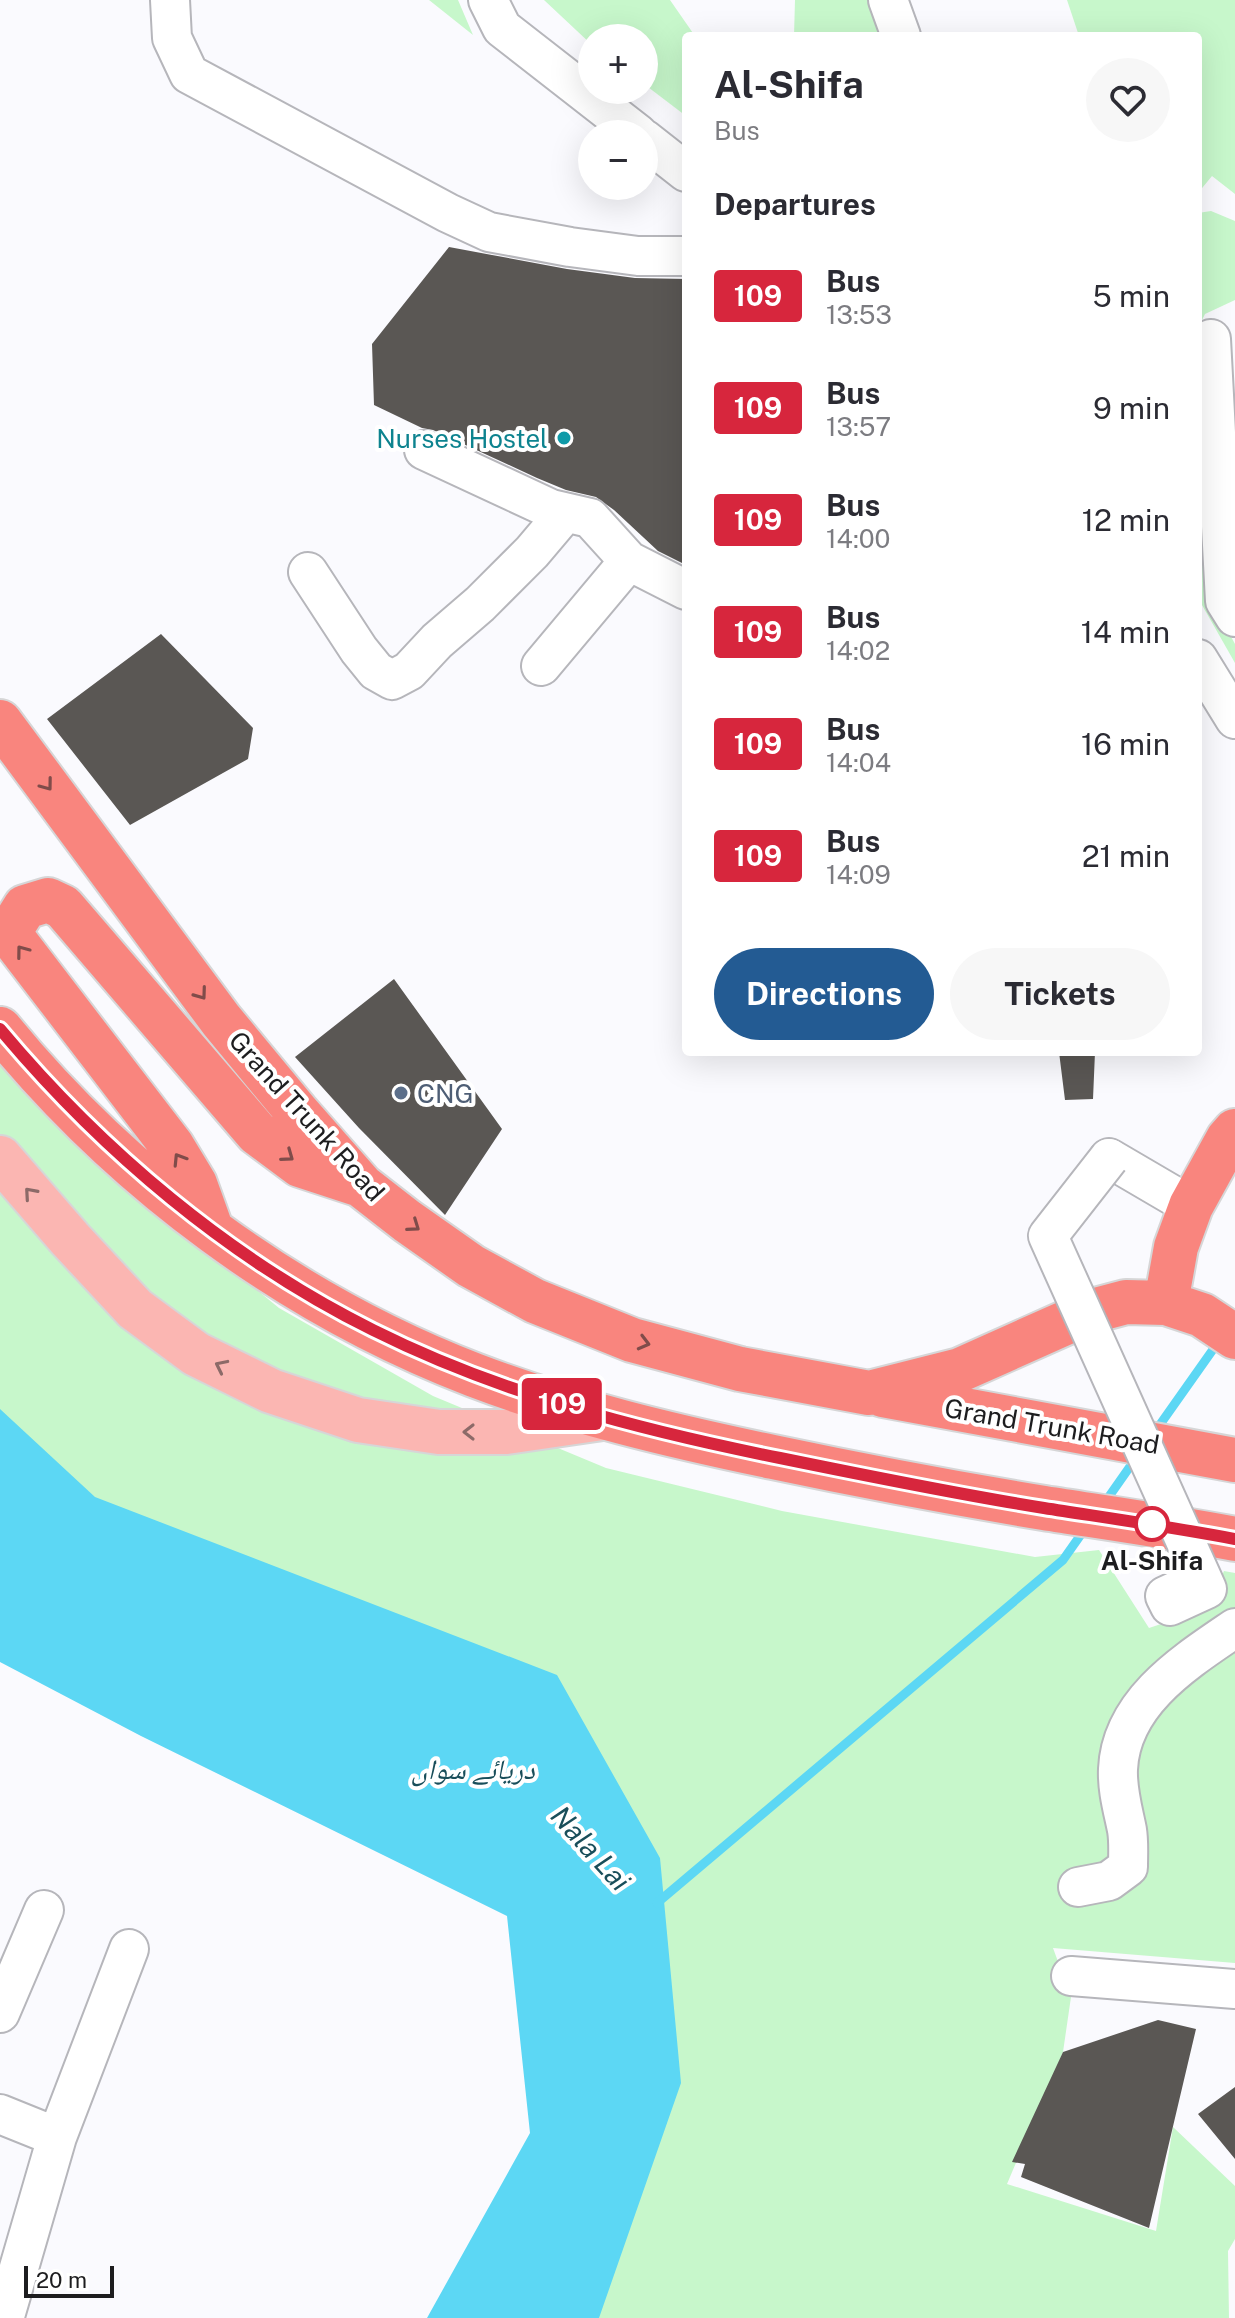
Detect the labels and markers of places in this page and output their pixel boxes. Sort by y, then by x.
place label: Nurses Hostel [376,423,548,454]
marker: Nurses Hostel [555,429,573,447]
place label: CNG [417,1078,474,1109]
marker: CNG [392,1084,410,1102]
marker: Al-Shifa [1135,1507,1169,1541]
place label: Al-Shifa [1101,1545,1203,1576]

